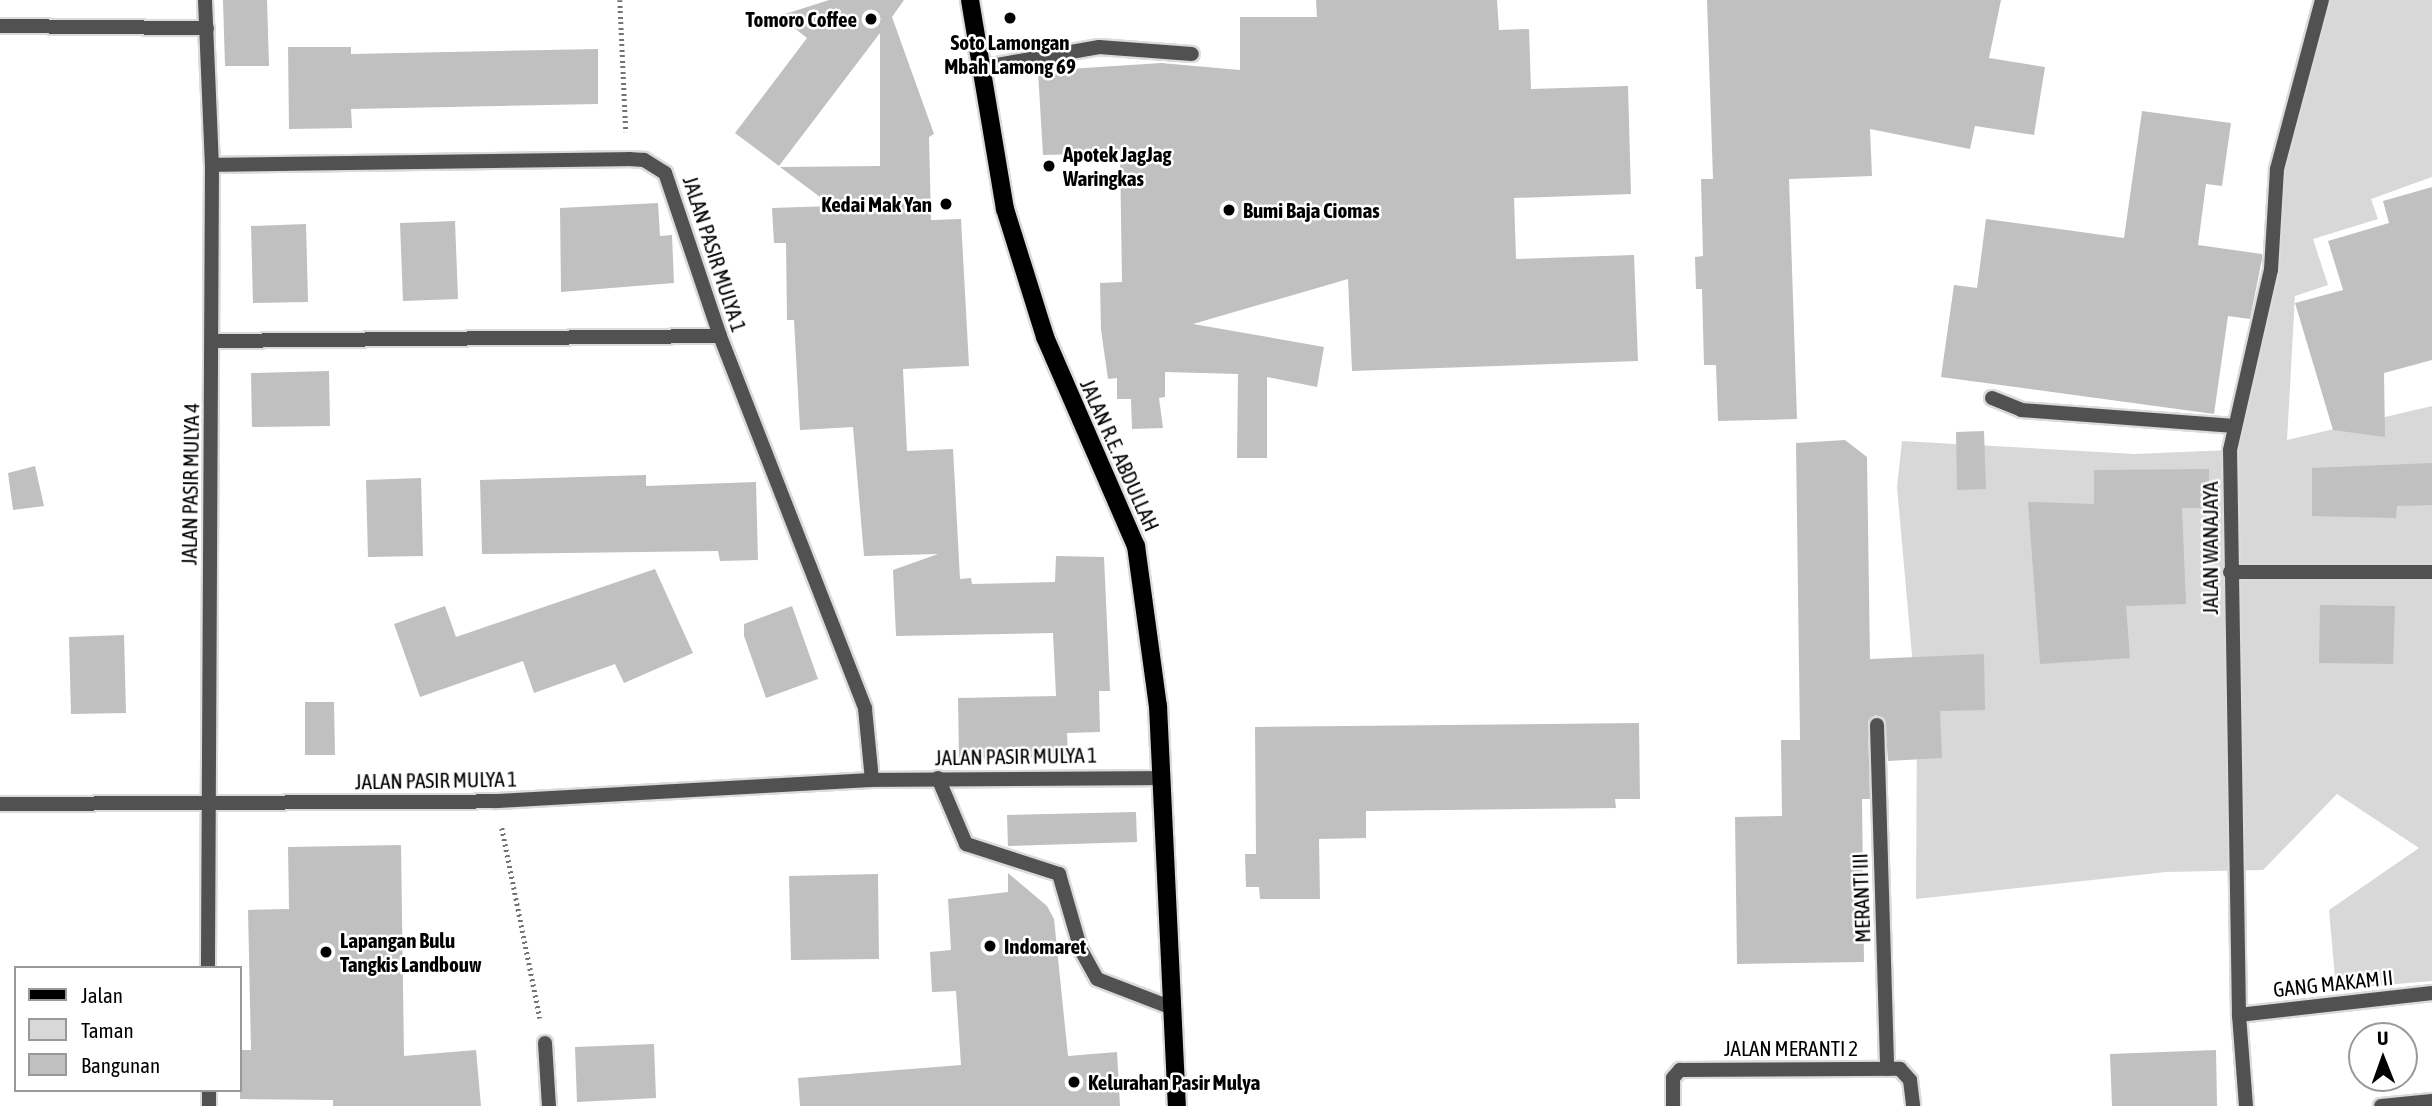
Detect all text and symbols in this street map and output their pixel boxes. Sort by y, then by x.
place label: Tomoro Coffee [746,6,857,32]
marker: Soto Lamongan Mbah Lamong 69 [1002,10,1018,26]
marker: Tomoro Coffee [863,11,879,27]
place label: Soto Lamongan Mbah Lamong 69 [944,29,1076,79]
place label: Apotek JagJag Waringkas [1063,141,1172,191]
marker: Apotek JagJag Waringkas [1041,158,1057,174]
street label: JALAN PASIR MULYA 1 [678,173,752,335]
place label: Kedai Mak Yan [821,191,932,217]
marker: Kedai Mak Yan [938,196,954,212]
place label: Bumi Baja Ciomas [1243,197,1380,223]
marker: Bumi Baja Ciomas [1221,202,1237,218]
street label: JALAN R.E. ABDULLAH [1075,375,1165,535]
street label: JALAN PASIR MULYA 4 [176,403,204,565]
street label: JALAN WANAJAYA [2197,481,2223,615]
street label: JALAN PASIR MULYA 1 [935,742,1097,770]
street label: JALAN PASIR MULYA 1 [355,766,517,794]
street label: MERANTI III [1847,853,1875,943]
place label: Lapangan Bulu Tangkis Landbouw [340,927,482,977]
place label: Indomaret [1004,933,1086,959]
marker: Indomaret [982,938,998,954]
marker: Lapangan Bulu Tangkis Landbouw [318,944,334,960]
street label: GANG MAKAM II [2272,964,2394,1002]
legend [14,966,242,1092]
text: Jalan [81,983,123,1007]
text: Taman [81,1018,134,1042]
north arrow [2348,1022,2418,1092]
text: U [2377,1027,2388,1049]
street label: JALAN MERANTI 2 [1724,1035,1858,1061]
text: Bangunan [81,1053,160,1077]
place label: Kelurahan Pasir Mulya [1088,1069,1260,1095]
marker: Kelurahan Pasir Mulya [1066,1074,1082,1090]

